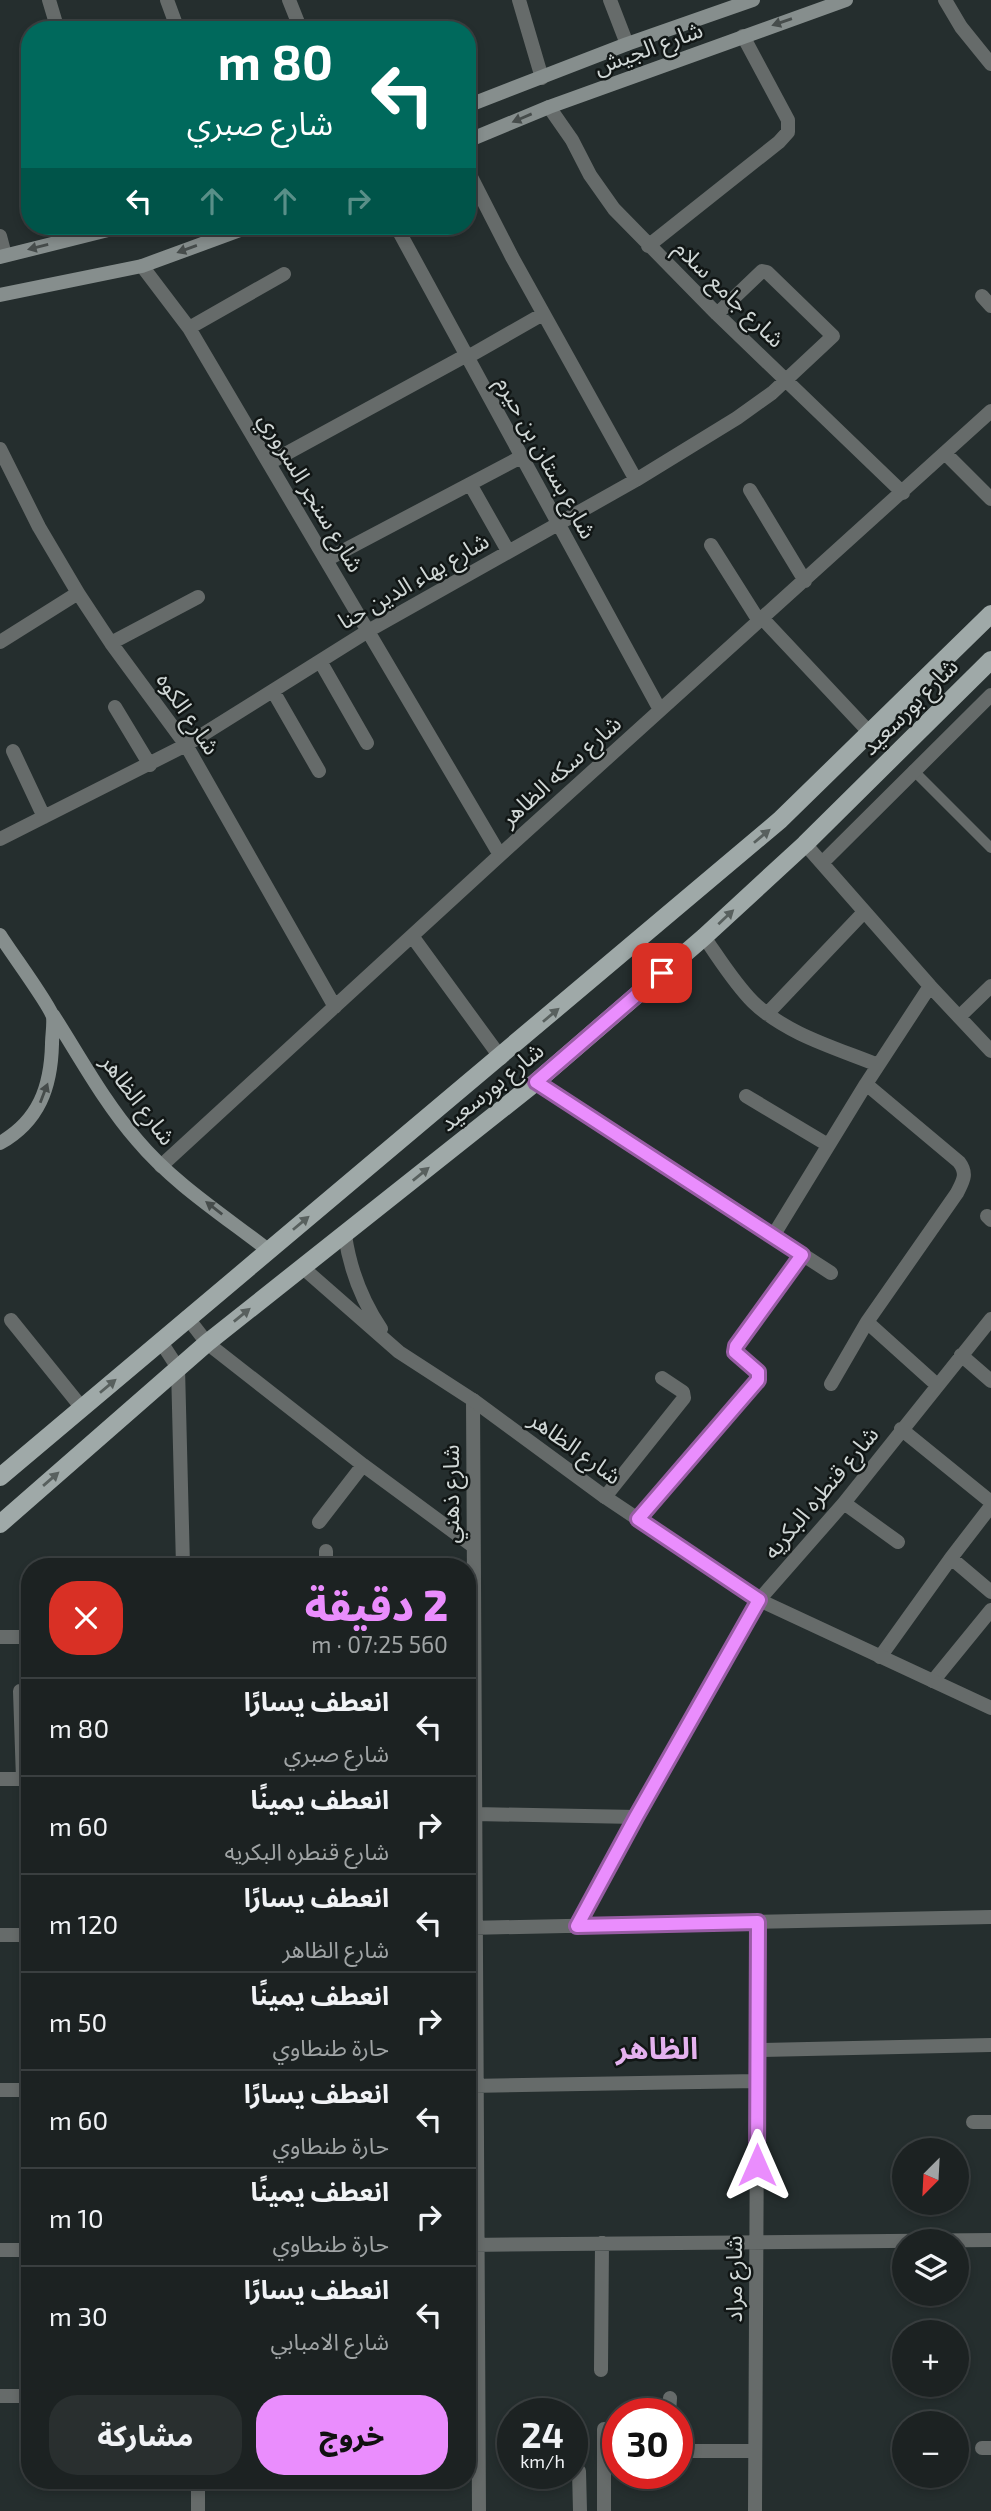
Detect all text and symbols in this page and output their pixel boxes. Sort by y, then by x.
street label: شارع الجيش [590,14,708,83]
one-way arrow [771,17,792,28]
text: 80 m [218,31,333,90]
icon: left [357,49,448,140]
text: شارع صبري [187,103,333,141]
one-way arrow [512,113,533,124]
icon: left [120,182,158,220]
icon: ahead [193,182,231,220]
icon: ahead [266,182,304,220]
icon: right [339,182,377,220]
street label: شارع جامع سلام [666,233,791,356]
one-way arrow [27,242,49,253]
one-way arrow [176,244,197,255]
street label: شارع بستان بن حيرم [486,371,603,546]
street label: شارع سنجر السروري [250,407,371,579]
street label: شارع بهاء الدين حنا [333,525,495,638]
street label: شارع بورسعيد [855,652,966,763]
street label: شارع الكوه [148,667,227,762]
street label: شارع سكه الظاهر [493,708,629,835]
one-way arrow [753,829,770,844]
one-way arrow [717,909,734,925]
pin [632,943,692,1003]
icon: arrive [643,954,681,992]
one-way arrow [542,1007,560,1023]
street label: شارع بورسعيد [433,1036,551,1140]
street label: شارع الظاهر [92,1047,182,1152]
one-way arrow [39,1083,50,1104]
one-way arrow [413,1167,430,1182]
one-way arrow [205,1201,223,1216]
one-way arrow [292,1216,309,1231]
one-way arrow [234,1308,251,1323]
one-way arrow [99,1378,117,1393]
street label: شارع الظاهر [521,1404,627,1493]
street label: شارع قنطره البكريه [756,1420,887,1567]
street label: شارع ذهني [436,1445,468,1543]
one-way arrow [42,1471,60,1487]
text: 2 دقيقة [305,1579,448,1629]
button: close [49,1581,123,1655]
text: 560 m · 07:25 [311,1630,448,1658]
text: انعطف يسارًا [244,1685,389,1716]
icon: left [410,1708,448,1746]
text: 80 m [49,1712,109,1743]
text: شارع صبري [284,1739,389,1767]
text: انعطف يمينًا [250,1783,389,1814]
icon: right [410,1806,448,1844]
text: 60 m [49,1810,108,1841]
text: شارع قنطره البكريه [224,1837,389,1865]
text: انعطف يسارًا [244,1881,389,1912]
icon: left [410,1904,448,1942]
text: 120 m [49,1908,118,1939]
text: شارع الظاهر [282,1935,389,1963]
text: انعطف يمينًا [250,1979,389,2010]
icon: right [410,2002,448,2040]
text: 50 m [49,2006,107,2037]
district label: الظاهر [614,2029,698,2066]
text: حارة طنطاوي [273,2033,389,2061]
text: انعطف يسارًا [244,2077,389,2108]
icon: left [410,2100,448,2138]
text: 60 m [49,2104,108,2135]
position arrow [720,2128,794,2202]
text: حارة طنطاوي [273,2131,389,2159]
north arrow [892,2138,970,2216]
map controls [892,2138,969,2488]
text: انعطف يمينًا [250,2175,389,2206]
icon: right [410,2198,448,2236]
text: 10 m [49,2202,104,2233]
text: حارة طنطاوي [273,2229,389,2257]
button: layers [892,2229,969,2306]
street label: شارع مراد [719,2235,751,2323]
text: انعطف يسارًا [244,2273,389,2304]
icon: left [410,2296,448,2334]
text: 30 m [49,2300,108,2331]
button: + [892,2320,969,2397]
text: شارع الامبابي [270,2327,389,2355]
button: مشاركة [49,2395,242,2475]
button: خروج [256,2395,448,2475]
speed limit sign: 30 [602,2398,693,2489]
button: − [892,2411,969,2488]
text: 24 [521,2413,564,2455]
text: km/h [520,2450,565,2472]

